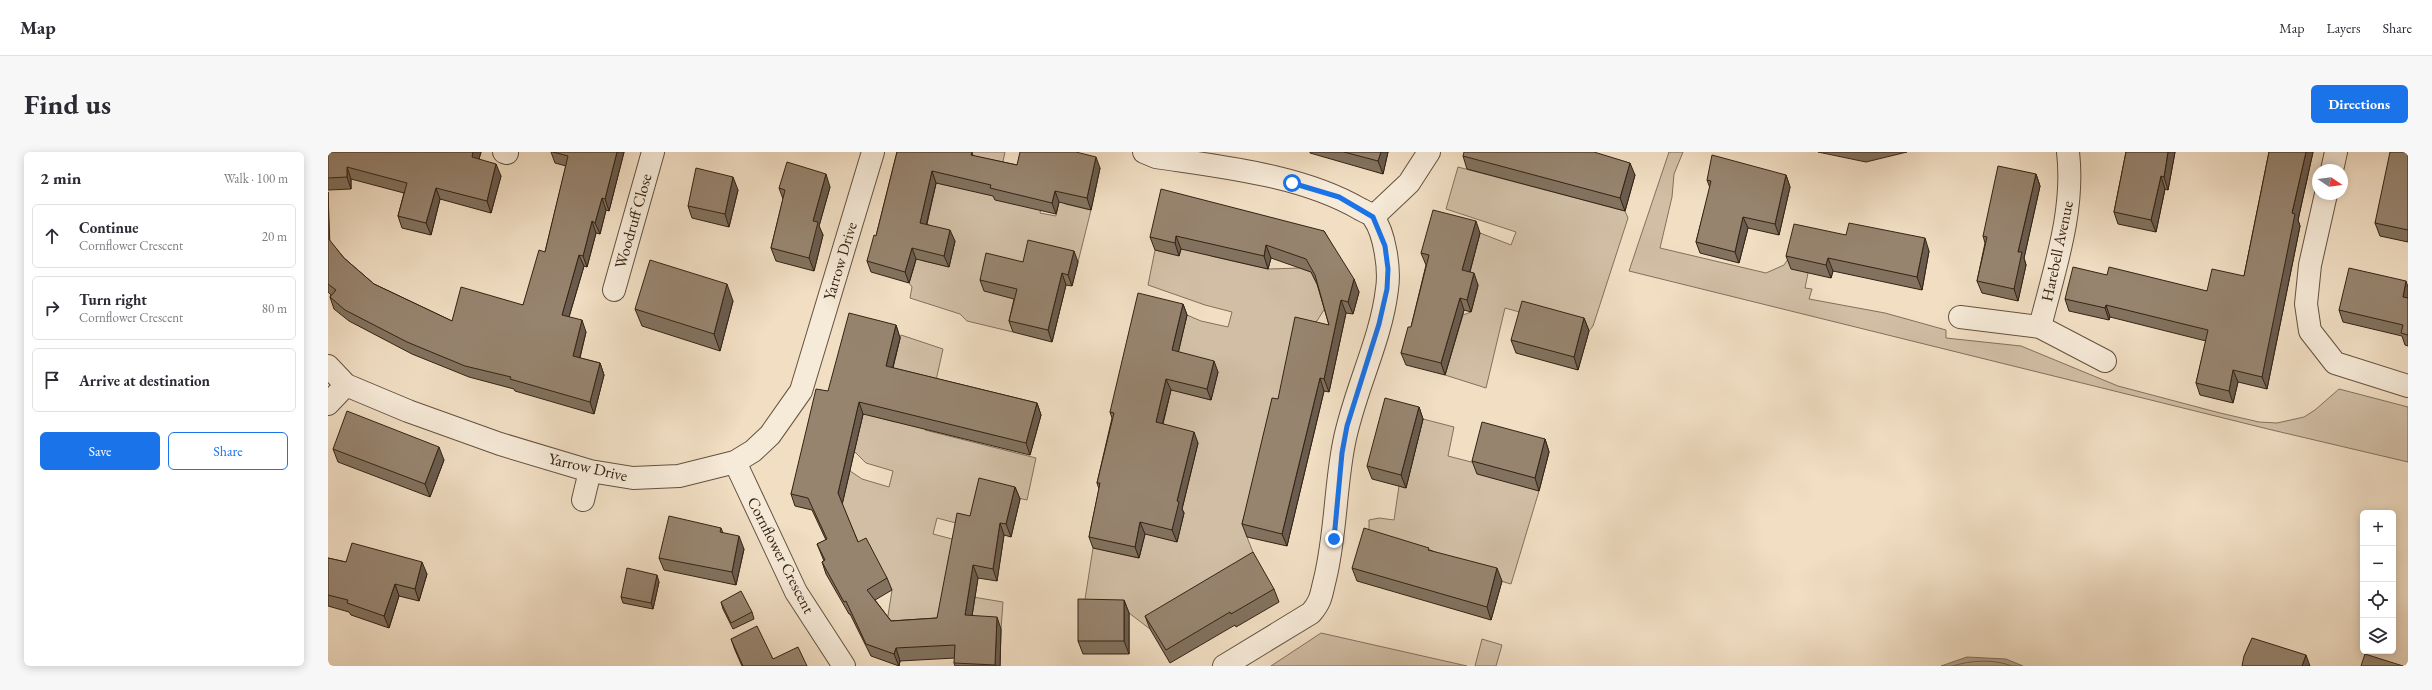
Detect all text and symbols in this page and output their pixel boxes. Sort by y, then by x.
text: Map [20,15,56,40]
text: Map [2279,19,2304,37]
text: Layers [2326,19,2361,37]
text: Share [2383,19,2412,37]
button: Directions [2311,85,2408,123]
text: Find us [24,86,111,122]
north arrow [2312,164,2348,200]
text: 2 min [40,167,81,189]
text: Walk · 100 m [224,170,288,187]
street label: Woodruff Close [609,171,657,271]
route start [1283,174,1301,192]
street label: Harebell Avenue [2036,199,2078,303]
text: Continue [79,218,139,237]
street label: Yarrow Drive [818,219,862,303]
icon: ahead [41,225,63,247]
text: 20 m [262,228,287,245]
text: Cornflower Crescent [79,237,183,254]
text: Turn right [79,290,147,309]
icon: right [41,297,63,319]
text: 80 m [262,300,287,317]
text: Cornflower Crescent [79,309,183,326]
icon: arrive [41,369,63,391]
text: Arrive at destination [79,371,210,390]
button: Save [40,432,160,470]
button: Share [168,432,288,470]
street label: Yarrow Drive [546,448,630,486]
street label: Cornflower Crescent [743,493,819,617]
map controls [2360,510,2396,654]
button: + [2360,510,2396,546]
route end [1325,530,1343,548]
button: − [2360,546,2396,582]
button: locate [2360,582,2396,618]
button: layers [2360,618,2396,654]

